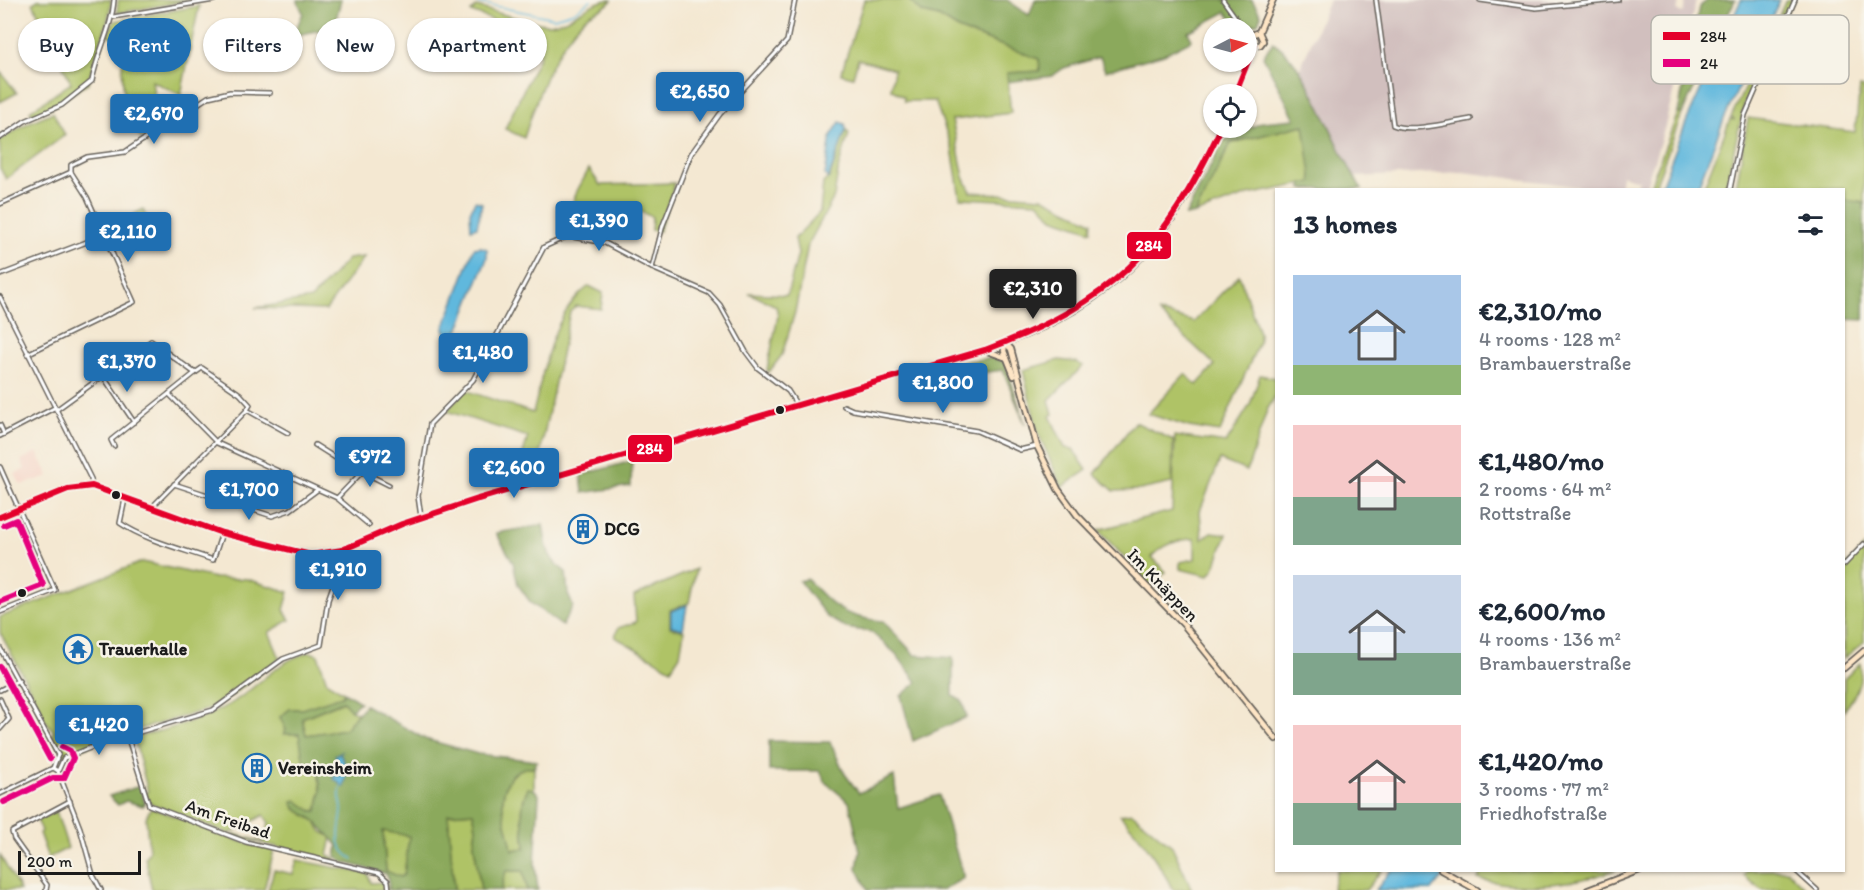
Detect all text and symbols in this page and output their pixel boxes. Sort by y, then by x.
legend [1651,15,1849,84]
chip: Buy [18,18,95,72]
chip: Rent [107,18,191,72]
chip: Filters [203,18,303,72]
chip: New [315,18,395,72]
chip: Apartment [407,18,547,72]
north arrow [1203,18,1257,72]
map controls [1203,18,1257,138]
text: 284 [1700,27,1727,46]
text: 24 [1700,54,1718,73]
pin: €2,650 [651,72,749,123]
text: €2,650 [670,79,730,103]
button: locate [1203,84,1257,138]
pin: €2,670 [105,94,203,145]
text: €2,670 [124,101,184,125]
pin: €1,390 [550,201,648,252]
text: €1,390 [569,208,629,232]
text: 13 homes [1293,208,1397,240]
icon: filters [1794,208,1827,241]
pin: €2,110 [79,212,177,263]
text: €2,110 [99,219,157,243]
line badge: 284 [1126,231,1172,260]
text: 284 [1136,236,1163,255]
pin: €2,310 [984,269,1082,320]
text: €2,310 [1003,276,1063,300]
text: €2,310/mo [1479,295,1602,327]
icon: home [1341,299,1413,371]
text: 4 rooms · 128 m² [1479,327,1621,351]
pin: €1,480 [434,333,532,384]
text: €1,480 [453,340,513,364]
pin: €1,370 [78,342,176,393]
text: €1,370 [98,349,156,373]
text: Brambauerstraße [1479,351,1631,375]
pin: €1,800 [894,363,992,414]
text: €1,800 [912,370,974,394]
unlabelled marker [774,404,786,416]
line badge: 284 [627,434,673,463]
pin: €972 [334,437,406,488]
text: 284 [637,439,664,458]
text: €972 [349,444,391,468]
text: €1,480/mo [1479,445,1604,477]
pin: €2,600 [465,448,563,499]
icon: home [1341,449,1413,521]
text: €2,600 [483,455,545,479]
pin: €1,700 [200,470,298,521]
text: €1,700 [219,477,279,501]
text: 2 rooms · 64 m² [1479,477,1611,501]
unlabelled marker [110,489,122,501]
text: Rottstraße [1479,501,1572,525]
building icon: DCG [567,513,599,545]
place label: DCG [604,518,640,540]
street label: Im Knäppen [1123,544,1204,627]
pin: €1,910 [289,550,387,601]
text: €1,910 [309,557,367,581]
unlabelled marker [16,587,28,599]
text: €2,600/mo [1479,595,1605,627]
icon: home [1341,599,1413,671]
text: 4 rooms · 136 m² [1479,627,1621,651]
temple icon: Trauerhalle [62,633,94,665]
place label: Trauerhalle [98,638,188,660]
text: Brambauerstraße [1479,651,1631,675]
pin: €1,420 [50,705,148,756]
text: €1,420 [69,712,129,736]
text: €1,420/mo [1479,745,1603,777]
icon: home [1341,749,1413,821]
building icon: Vereinsheim [241,752,273,784]
place label: Vereinsheim [278,757,372,779]
text: 3 rooms · 77 m² [1479,777,1609,801]
street label: Am Freibad [183,794,274,844]
text: Friedhofstraße [1479,801,1607,825]
scale bar [18,848,141,876]
text: 200 m [27,852,72,871]

